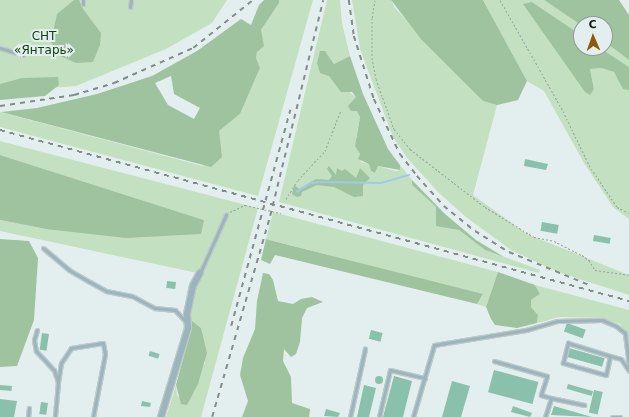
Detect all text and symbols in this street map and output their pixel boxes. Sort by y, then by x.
north arrow [573,16,613,56]
text: С [588,18,597,31]
park label: СНТ «Янтарь» [14,30,74,58]

